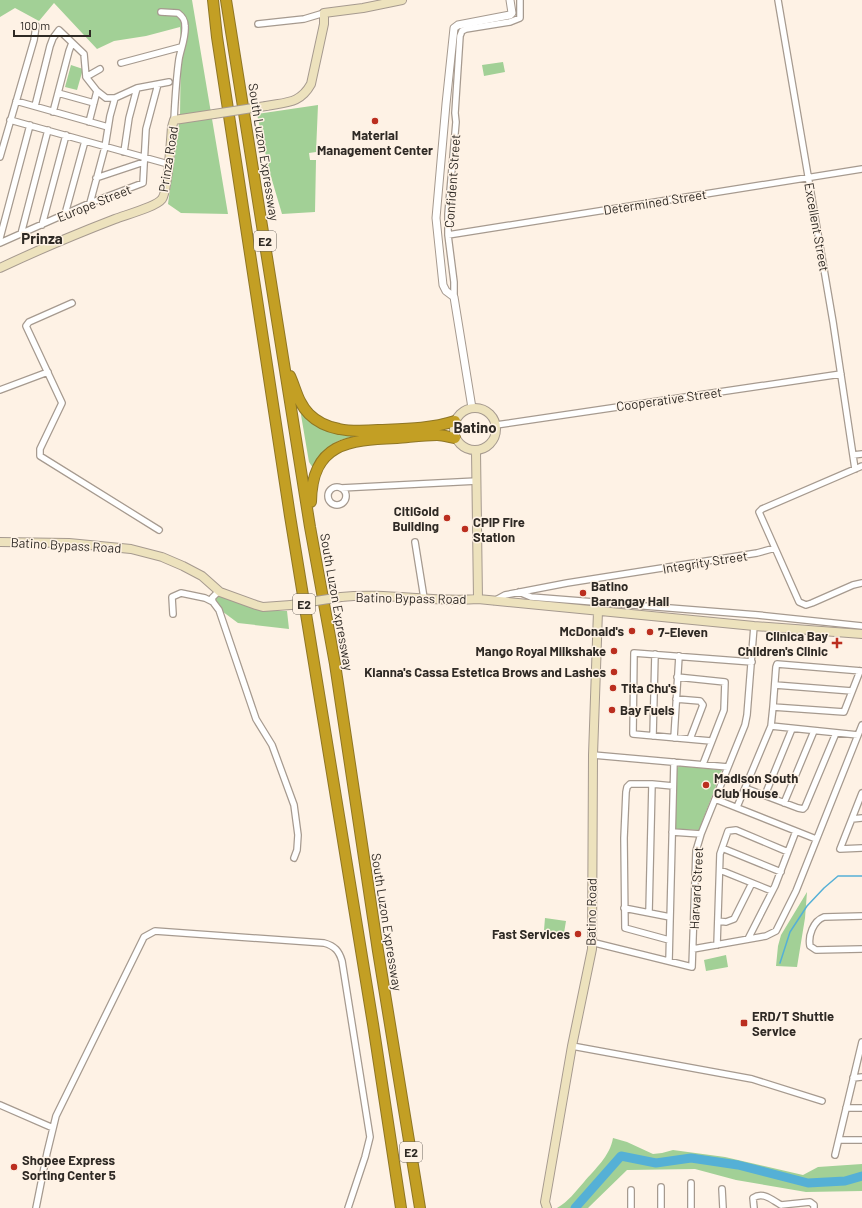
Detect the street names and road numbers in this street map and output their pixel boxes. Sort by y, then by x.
street label: South Luzon Expressway [245,82,283,222]
street label: Prinza Road [155,125,181,193]
street label: Confident Street [441,134,463,228]
street label: Europe Street [55,181,133,225]
street label: Excellent Street [801,181,833,273]
street label: Determined Street [602,186,708,218]
road number: E2 [254,231,276,251]
street label: Cooperative Street [615,384,723,414]
street label: South Luzon Expressway [317,532,357,672]
street label: Batino Bypass Road [10,534,122,556]
street label: Integrity Street [661,547,749,577]
street label: Batino Bypass Road [355,589,467,607]
road number: E2 [293,594,315,614]
street label: Harvard Street [686,846,706,930]
street label: South Luzon Expressway [368,852,406,992]
street label: Batino Road [582,878,600,946]
road number: E2 [400,1142,422,1162]

